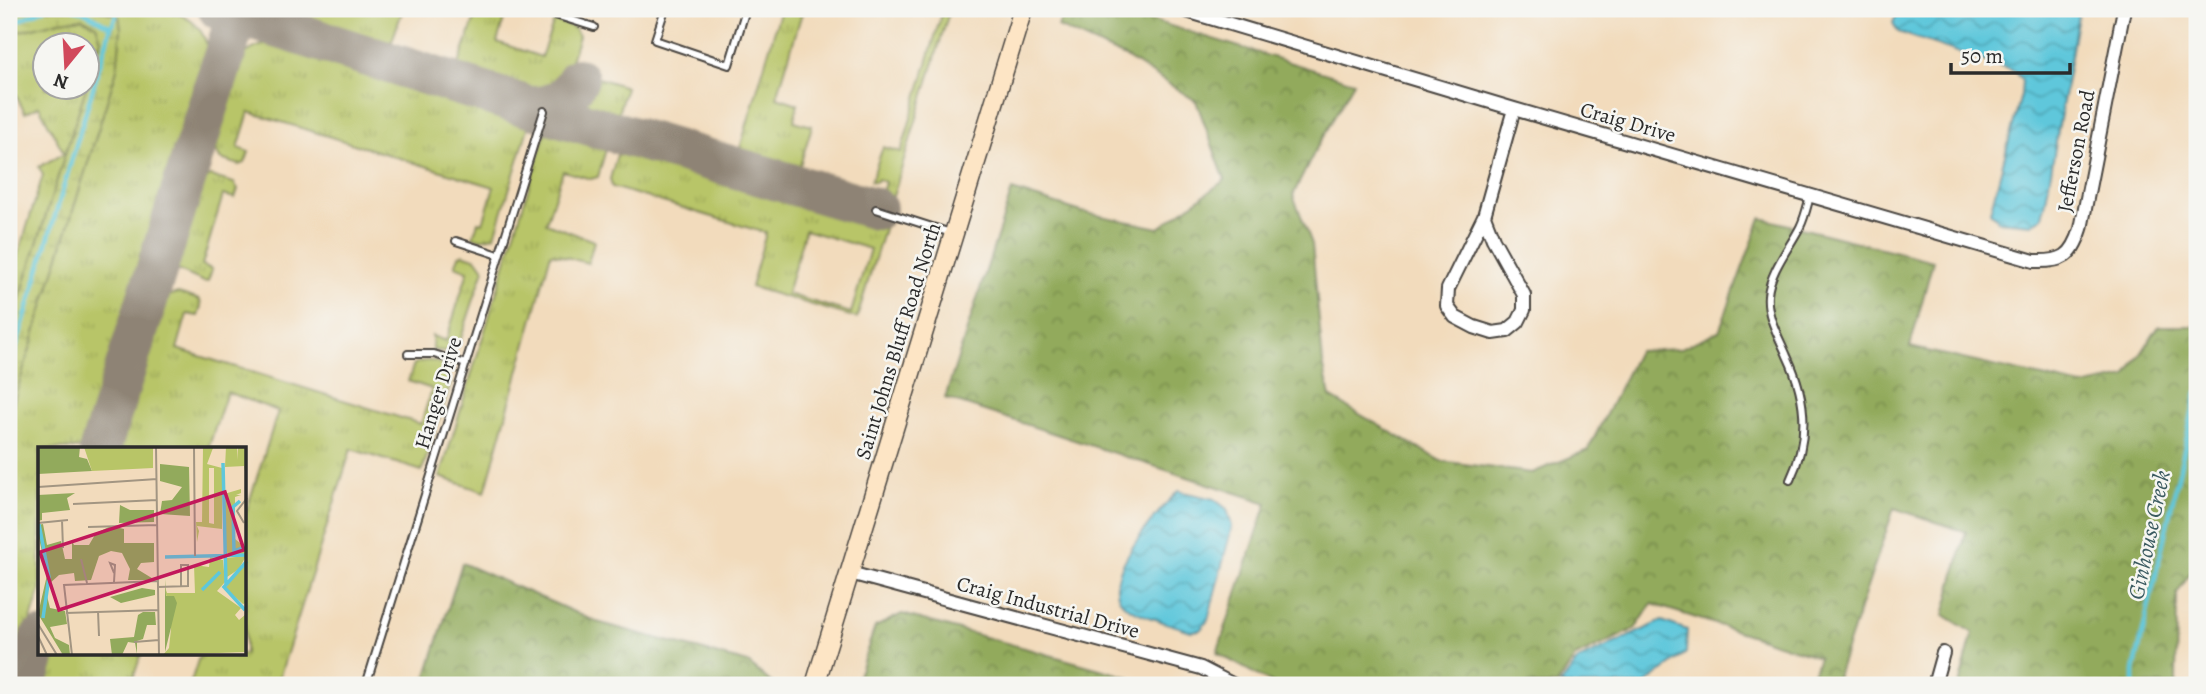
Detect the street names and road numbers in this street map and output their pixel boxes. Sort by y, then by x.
street label: Jefferson Road [2050,87,2102,215]
street label: Craig Drive [1577,95,1679,149]
street label: Saint Johns Bluff Road North [849,219,947,463]
street label: Hanger Drive [408,333,468,453]
street label: Craig Industrial Drive [954,569,1142,645]

